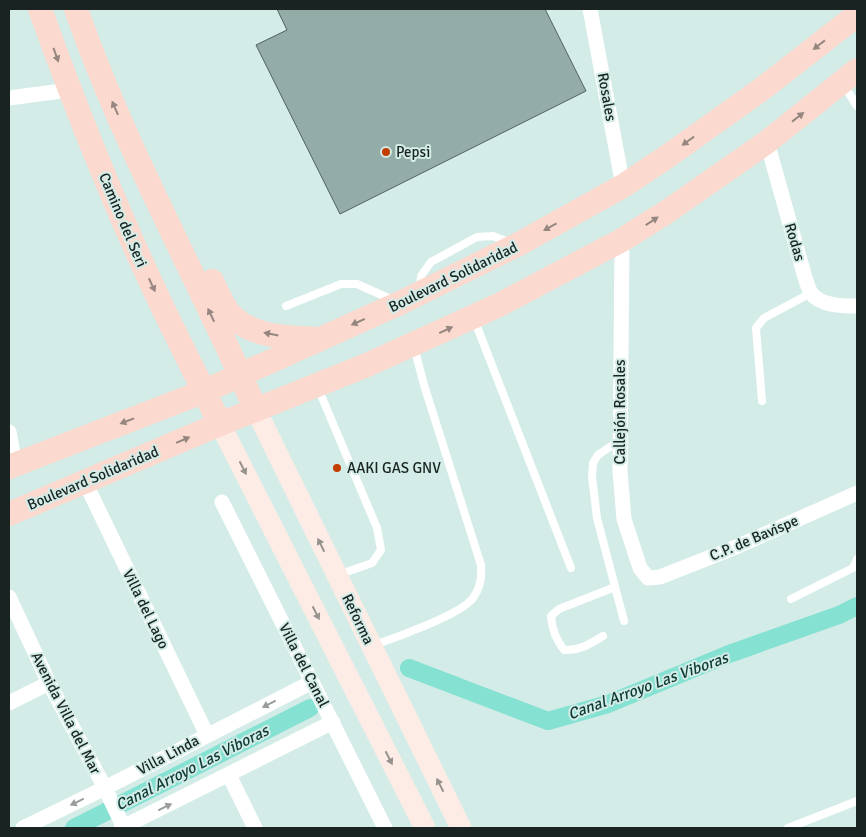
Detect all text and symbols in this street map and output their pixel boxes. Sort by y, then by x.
one-way arrow [813,39,826,50]
one-way arrow [53,47,60,62]
street label: Rosales [594,71,620,123]
one-way arrow [111,101,119,115]
one-way arrow [792,112,805,123]
one-way arrow [682,136,695,146]
place label: Pepsi [396,143,430,161]
marker: Pepsi [380,146,392,158]
street label: Camino del Seri [95,170,151,270]
one-way arrow [645,216,658,226]
street label: Rodas [781,221,809,264]
one-way arrow [543,223,558,231]
street label: Boulevard Solidaridad [386,238,520,316]
one-way arrow [148,278,156,293]
one-way arrow [207,308,215,322]
one-way arrow [351,318,365,326]
one-way arrow [439,326,453,334]
one-way arrow [263,330,279,338]
street label: Callejón Rosales [611,359,629,465]
one-way arrow [119,418,134,425]
one-way arrow [176,436,190,444]
street label: Boulevard Solidaridad [25,442,161,514]
place label: AAKI GAS GNV [347,459,441,477]
one-way arrow [239,461,247,475]
marker: AAKI GAS GNV [331,462,343,474]
street label: C.P. de Bavispe [707,511,801,565]
one-way arrow [317,538,325,552]
street label: Villa del Lago [119,566,173,652]
street label: Reforma [338,591,378,647]
one-way arrow [312,605,320,620]
street label: Villa del Canal [275,620,333,710]
water label: Canal Arroyo Las Viboras [565,647,733,724]
street label: Avenida Villa del Mar [27,649,105,778]
one-way arrow [262,700,276,708]
water label: Canal Arroyo Las Viboras [112,720,274,815]
street label: Villa Linda [134,731,202,779]
one-way arrow [385,750,394,765]
one-way arrow [435,777,444,792]
one-way arrow [70,797,85,806]
one-way arrow [157,803,172,811]

